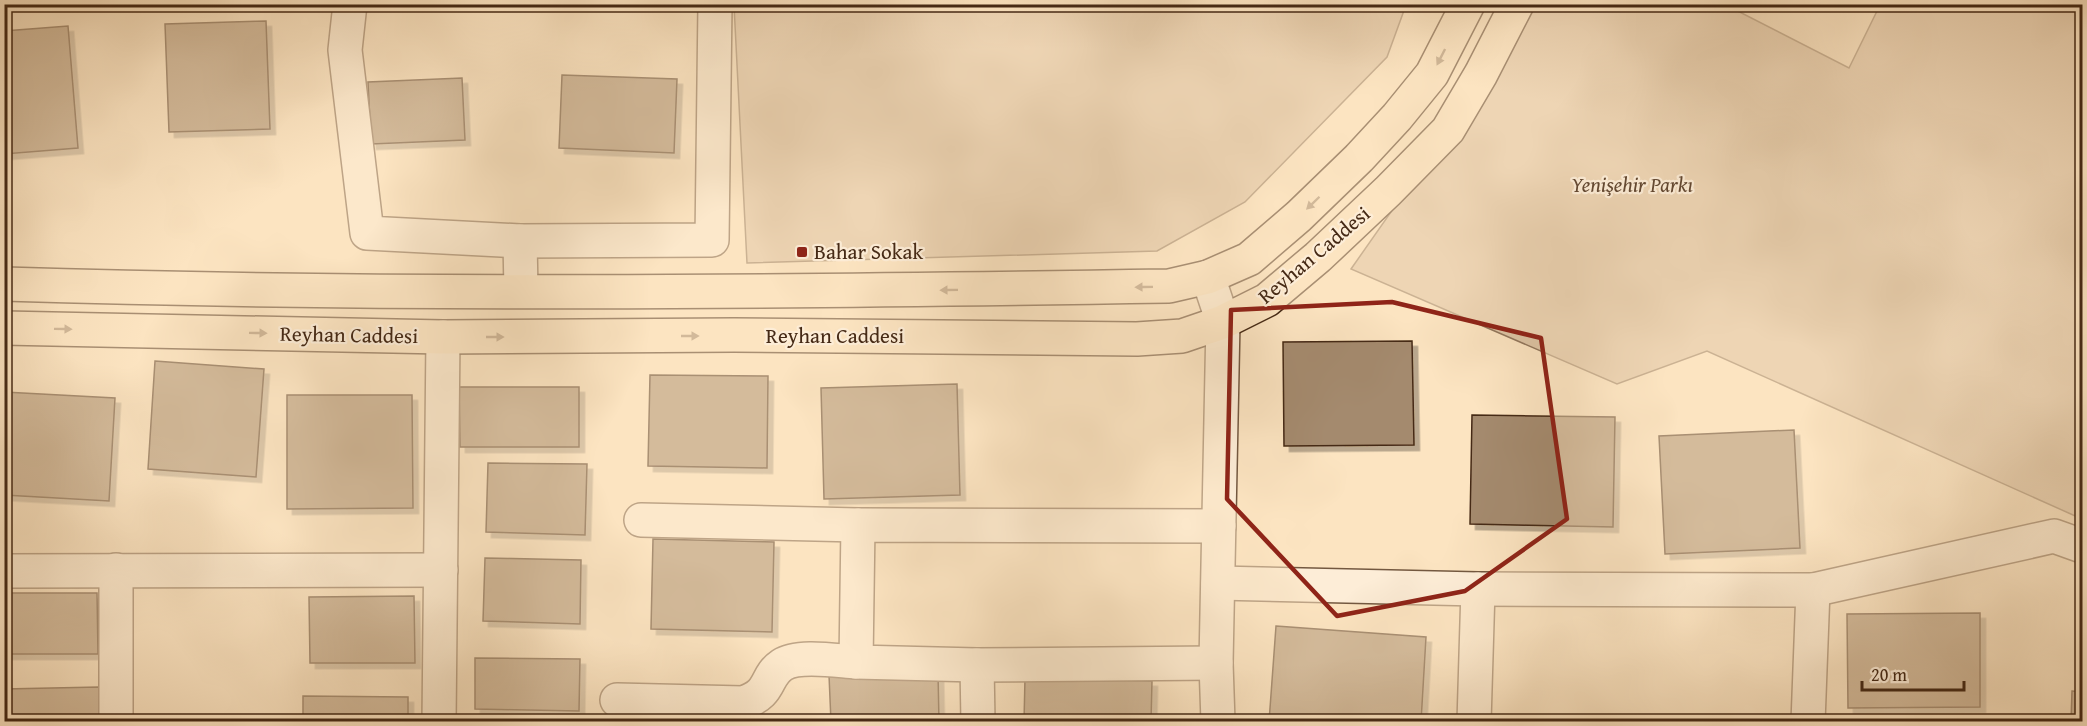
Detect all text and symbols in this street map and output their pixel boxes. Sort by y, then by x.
one-way arrow [1436,48,1446,65]
park label: Yenişehir Parkı [1571,169,1693,200]
one-way arrow [1307,195,1321,209]
street label: Reyhan Caddesi [1251,198,1377,311]
place label: Bahar Sokak [814,236,923,267]
marker: Bahar Sokak [795,245,809,259]
one-way arrow [1135,282,1154,292]
one-way arrow [940,285,959,294]
street label: Reyhan Caddesi [280,318,419,351]
street label: Reyhan Caddesi [766,320,904,351]
one-way arrow [53,324,72,334]
one-way arrow [248,328,267,338]
one-way arrow [680,331,699,341]
one-way arrow [485,332,504,342]
scale bar [1862,654,1964,692]
text: 20 m [1871,661,1907,688]

